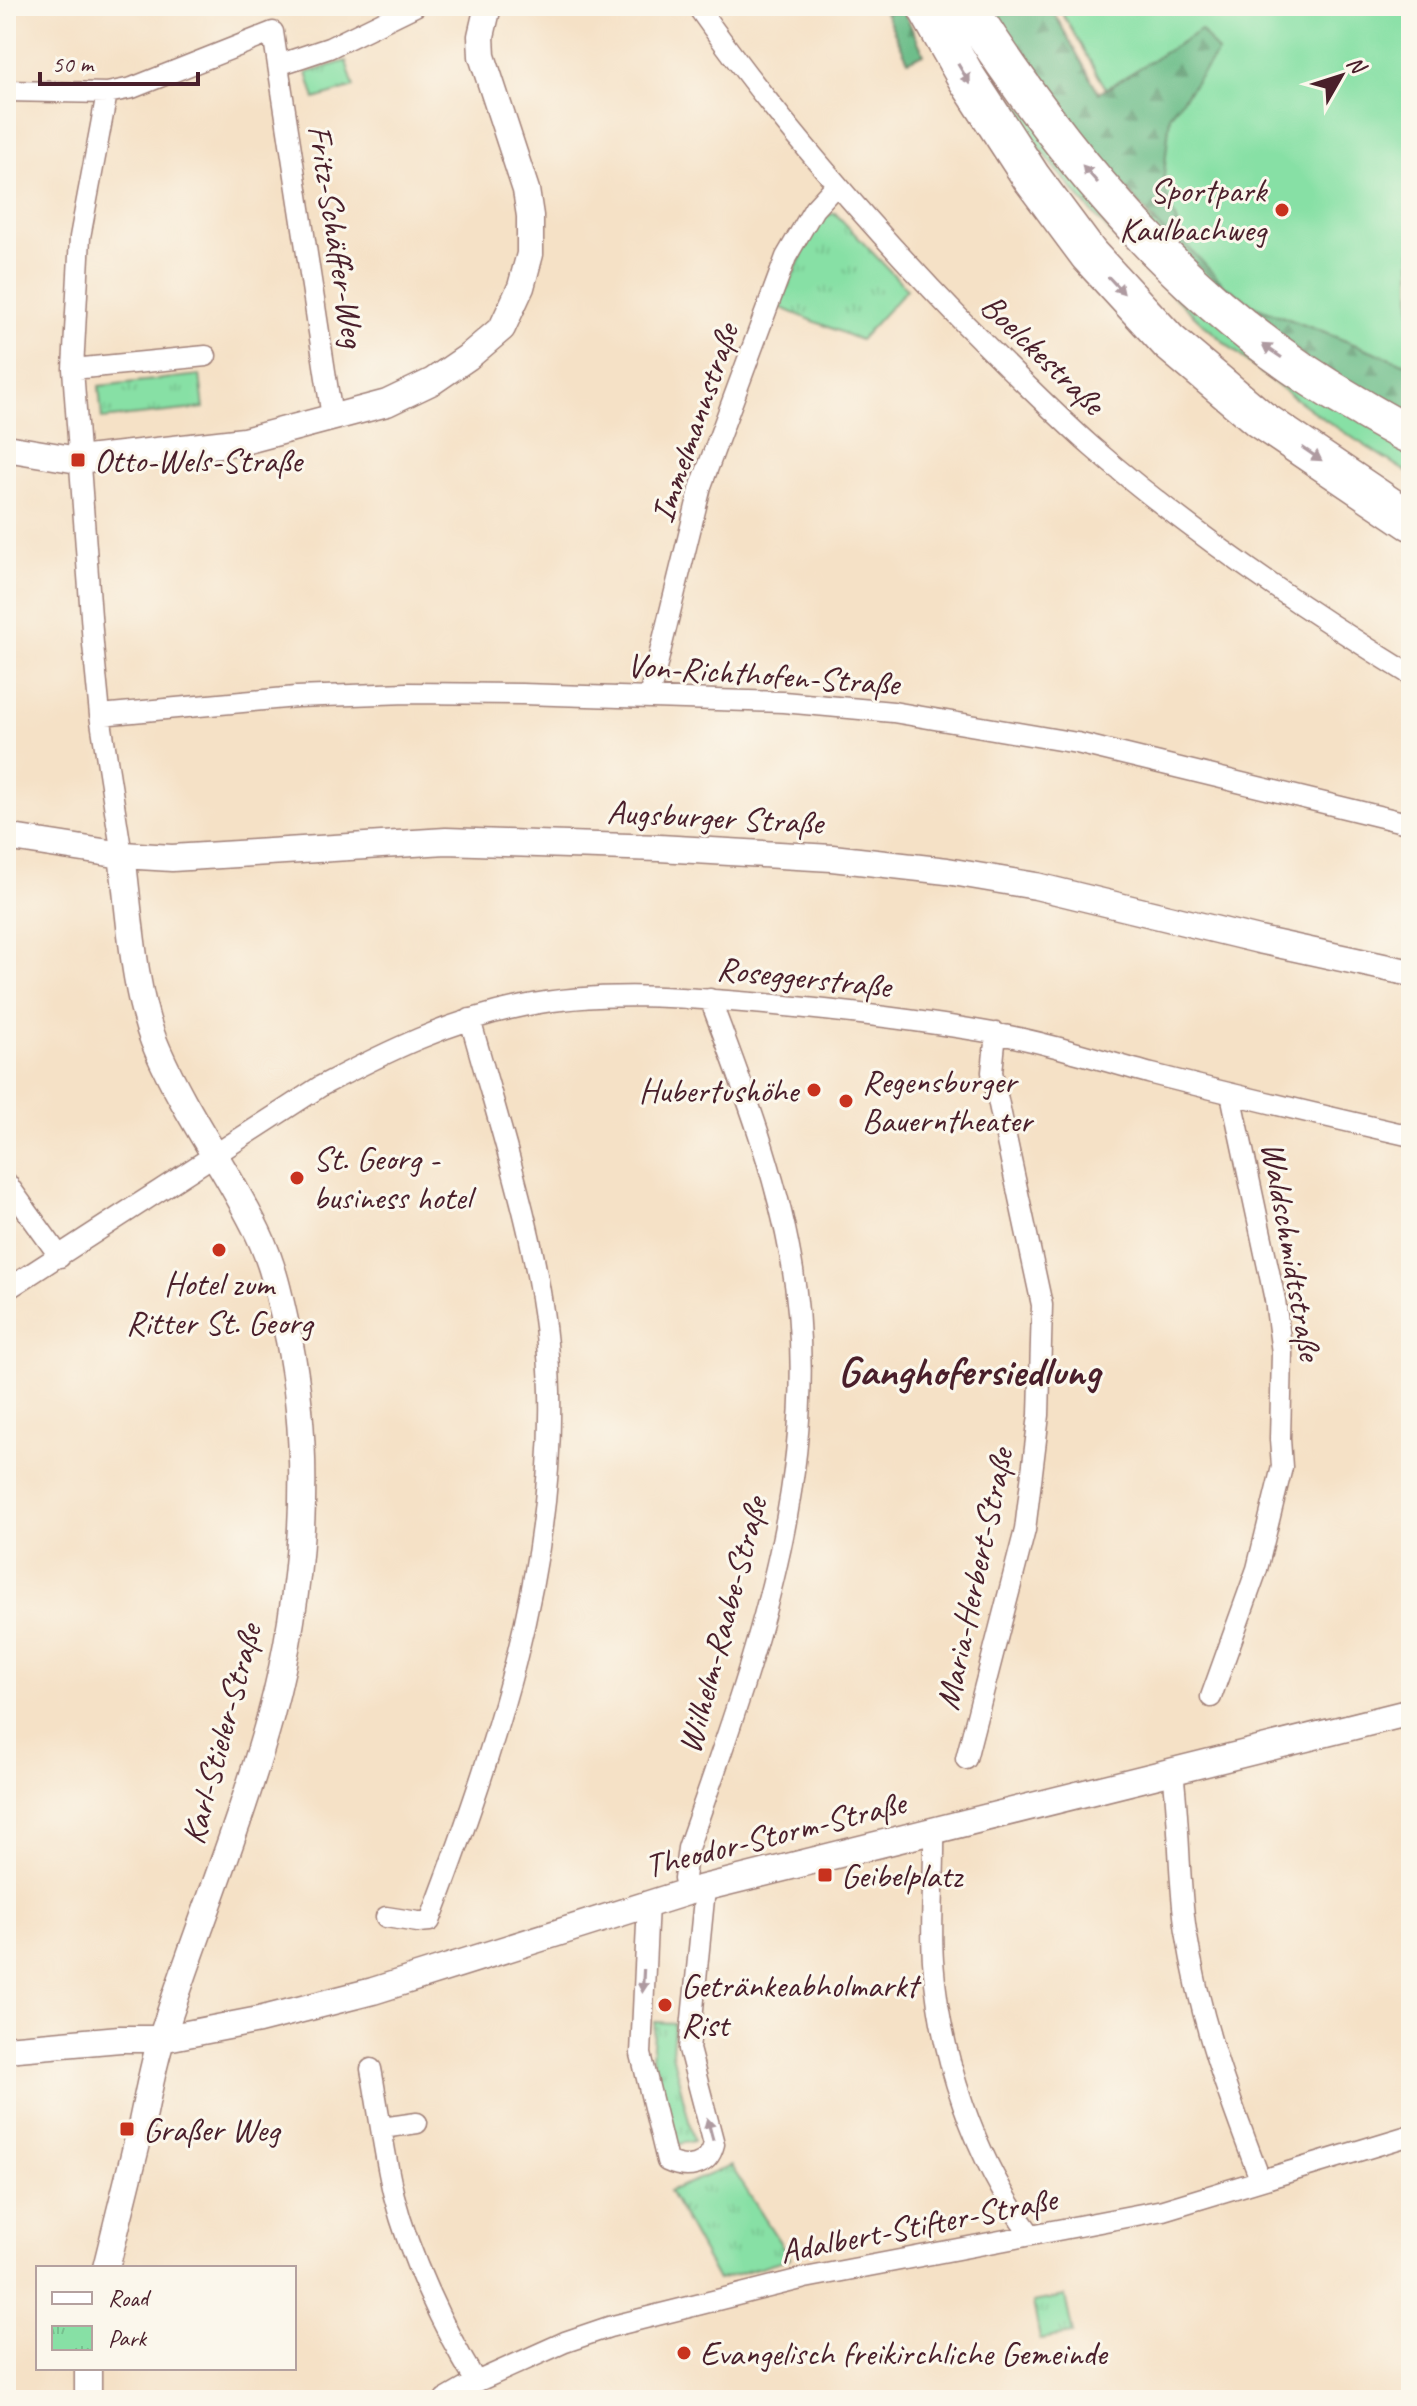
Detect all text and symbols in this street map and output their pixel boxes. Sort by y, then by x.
scale bar [40,36,198,86]
north arrow [1301,36,1381,116]
text: 50 m [52,49,95,79]
text: N [1341,50,1373,81]
one-way arrow [957,63,971,85]
street label: Fritz-Schäffer-Weg [298,122,376,352]
one-way arrow [1082,165,1099,185]
place label: Sportpark Kaulbachweg [1119,169,1269,251]
marker: Sportpark Kaulbachweg [1273,201,1291,219]
one-way arrow [1107,275,1125,294]
street label: Boelckestraße [972,284,1116,426]
street label: Immelmannstraße [640,315,749,528]
one-way arrow [1262,344,1283,359]
place label: Otto-Wels-Straße [94,439,305,482]
one-way arrow [1302,446,1323,461]
marker: Otto-Wels-Straße [69,451,87,469]
street label: Von-Richthofen-Straße [626,643,903,705]
street label: Augsburger Straße [606,790,827,844]
street label: Roseggerstraße [715,947,896,1008]
place label: Regensburger Bauerntheater [862,1060,1035,1142]
place label: Hubertushöhe [639,1069,801,1112]
marker: Hubertushöhe [805,1081,823,1099]
marker: Regensburger Bauerntheater [837,1092,855,1110]
place label: St. Georg - business hotel [313,1137,477,1219]
street label: Waldschmidtstraße [1252,1139,1333,1366]
marker: St. Georg - business hotel [288,1169,306,1187]
marker: Hotel zum Ritter St. Georg [210,1241,228,1259]
place label: Hotel zum Ritter St. Georg [126,1262,315,1344]
district label: Ganghofersiedlung [838,1345,1103,1398]
street label: Maria-Herbert-Straße [925,1442,1023,1714]
street label: Wilhelm-Raabe-Straße [667,1489,778,1758]
street label: Karl-Stieler-Straße [171,1617,272,1849]
street label: Theodor-Storm-Straße [640,1780,912,1887]
place label: Geibelplatz [841,1854,964,1897]
marker: Geibelplatz [816,1866,834,1884]
place label: Getränkeabholmarkt Rist [681,1964,922,2046]
one-way arrow [636,1969,649,1994]
marker: Getränkeabholmarkt Rist [656,1996,674,2014]
place label: Graßer Weg [143,2108,282,2151]
one-way arrow [703,2116,715,2141]
marker: Graßer Weg [118,2120,136,2138]
street label: Adalbert-Stifter-Straße [776,2177,1063,2273]
legend [36,2266,296,2370]
text: Road [108,2283,152,2313]
text: Park [108,2323,148,2353]
place label: Evangelisch freikirchliche Gemeinde [700,2332,1109,2375]
marker: Evangelisch freikirchliche Gemeinde [675,2344,693,2362]

